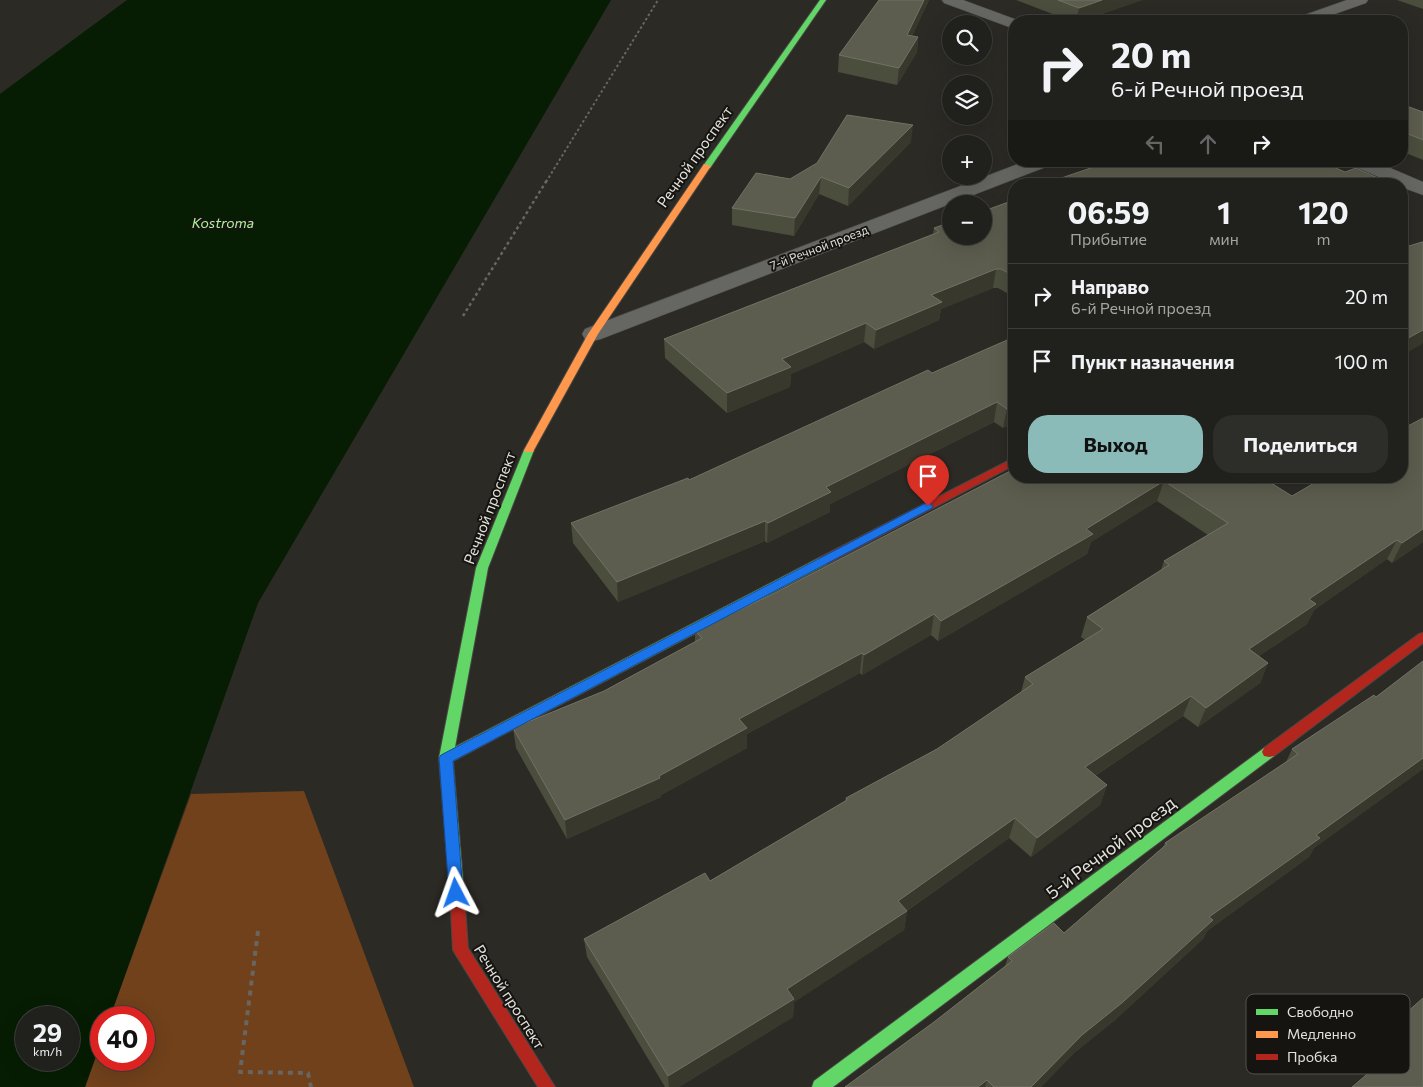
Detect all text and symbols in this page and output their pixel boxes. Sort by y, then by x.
map controls [942,15,992,245]
button: search [942,15,992,65]
text: 20 m [1111,32,1191,75]
icon: right [1028,35,1093,100]
button: layers [942,75,992,125]
text: 6-й Речной проезд [1111,75,1303,102]
street label: Речной проспект [653,102,736,210]
icon: left [1141,130,1169,158]
icon: ahead [1194,130,1222,158]
icon: right [1247,130,1275,158]
button: + [942,135,992,185]
text: 06:59 [1067,193,1150,230]
text: 1 [1217,193,1231,230]
text: 120 [1298,193,1349,230]
button: − [942,195,992,245]
water label: Kostroma [192,214,254,231]
street label: 7-й Речной проезд [768,222,870,272]
text: Прибытие [1070,229,1147,248]
text: мин [1209,229,1239,248]
text: m [1316,229,1330,248]
text: Направо [1071,275,1149,298]
icon: right [1028,282,1056,310]
text: 20 m [1345,285,1388,308]
text: 6-й Речной проезд [1071,298,1211,317]
icon: arrive [1028,347,1056,375]
text: Пункт назначения [1071,350,1234,373]
text: 100 m [1335,350,1388,373]
button: Выход [1028,415,1203,473]
button: Поделиться [1213,415,1388,473]
street label: Речной проспект [459,449,519,567]
pin [907,455,949,506]
icon: arrive [914,462,942,490]
street label: 5-й Речной проезд [1041,791,1180,903]
position arrow [429,866,481,918]
street label: Речной проспект [471,941,549,1052]
legend [1246,994,1410,1074]
text: Свободно [1287,1003,1354,1020]
speed limit sign: 40 [90,1006,155,1071]
text: 29 [33,1017,62,1047]
text: Медленно [1287,1025,1356,1042]
text: km/h [33,1044,62,1058]
text: Пробка [1287,1048,1337,1065]

